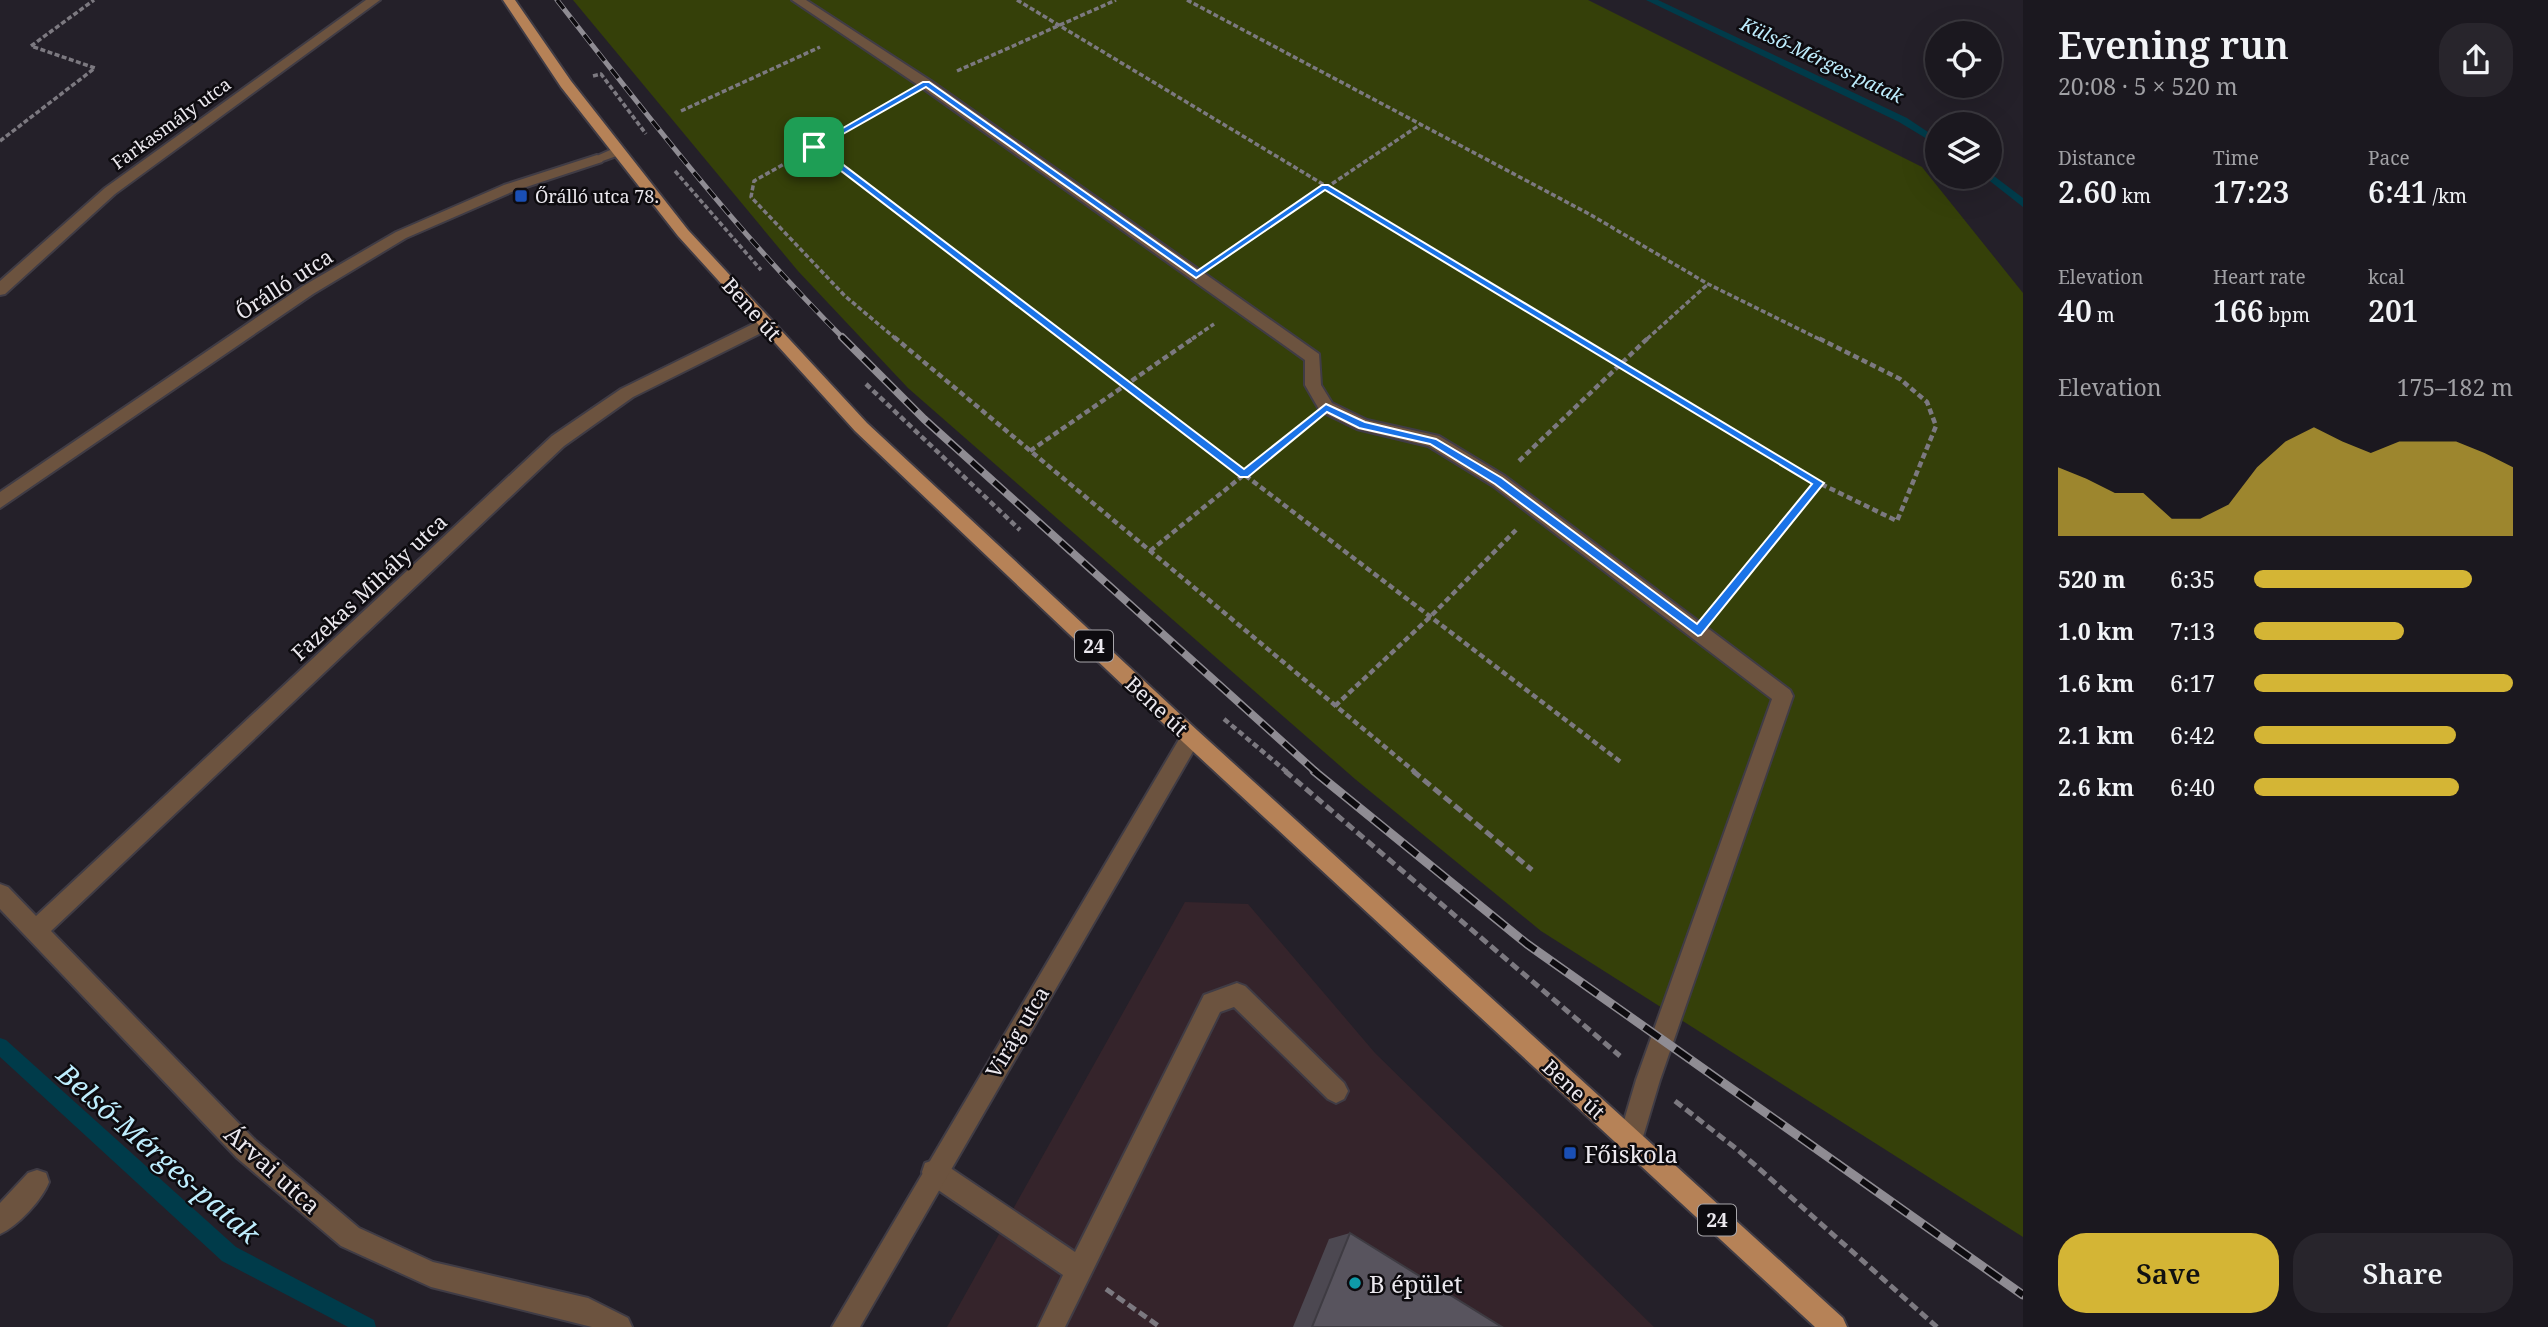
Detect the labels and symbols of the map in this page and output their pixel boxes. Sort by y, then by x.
water label: Külső-Mérges-patak [1735,10,1909,110]
street label: Farkasmály utca [107,72,235,174]
pin [784,117,844,177]
place label: Őrálló utca 78. [535,184,659,208]
marker: Őrálló utca 78. [513,188,529,204]
street label: Őrálló utca [230,242,338,326]
street label: Bene út [716,271,788,347]
street label: Fazekas Mihály utca [285,508,453,666]
road number: 24 [1075,631,1113,662]
street label: Bene út [1120,670,1194,742]
street label: Virág utca [979,981,1055,1083]
street label: Bene út [1537,1053,1611,1125]
water label: Belső-Mérges-patak [49,1054,269,1252]
street label: Árvai utca [218,1117,328,1221]
place label: Főiskola [1584,1137,1678,1170]
marker: Főiskola [1562,1145,1578,1161]
road number: 24 [1698,1204,1736,1236]
place label: B épület [1369,1267,1462,1300]
marker: B épület [1347,1275,1363,1291]

